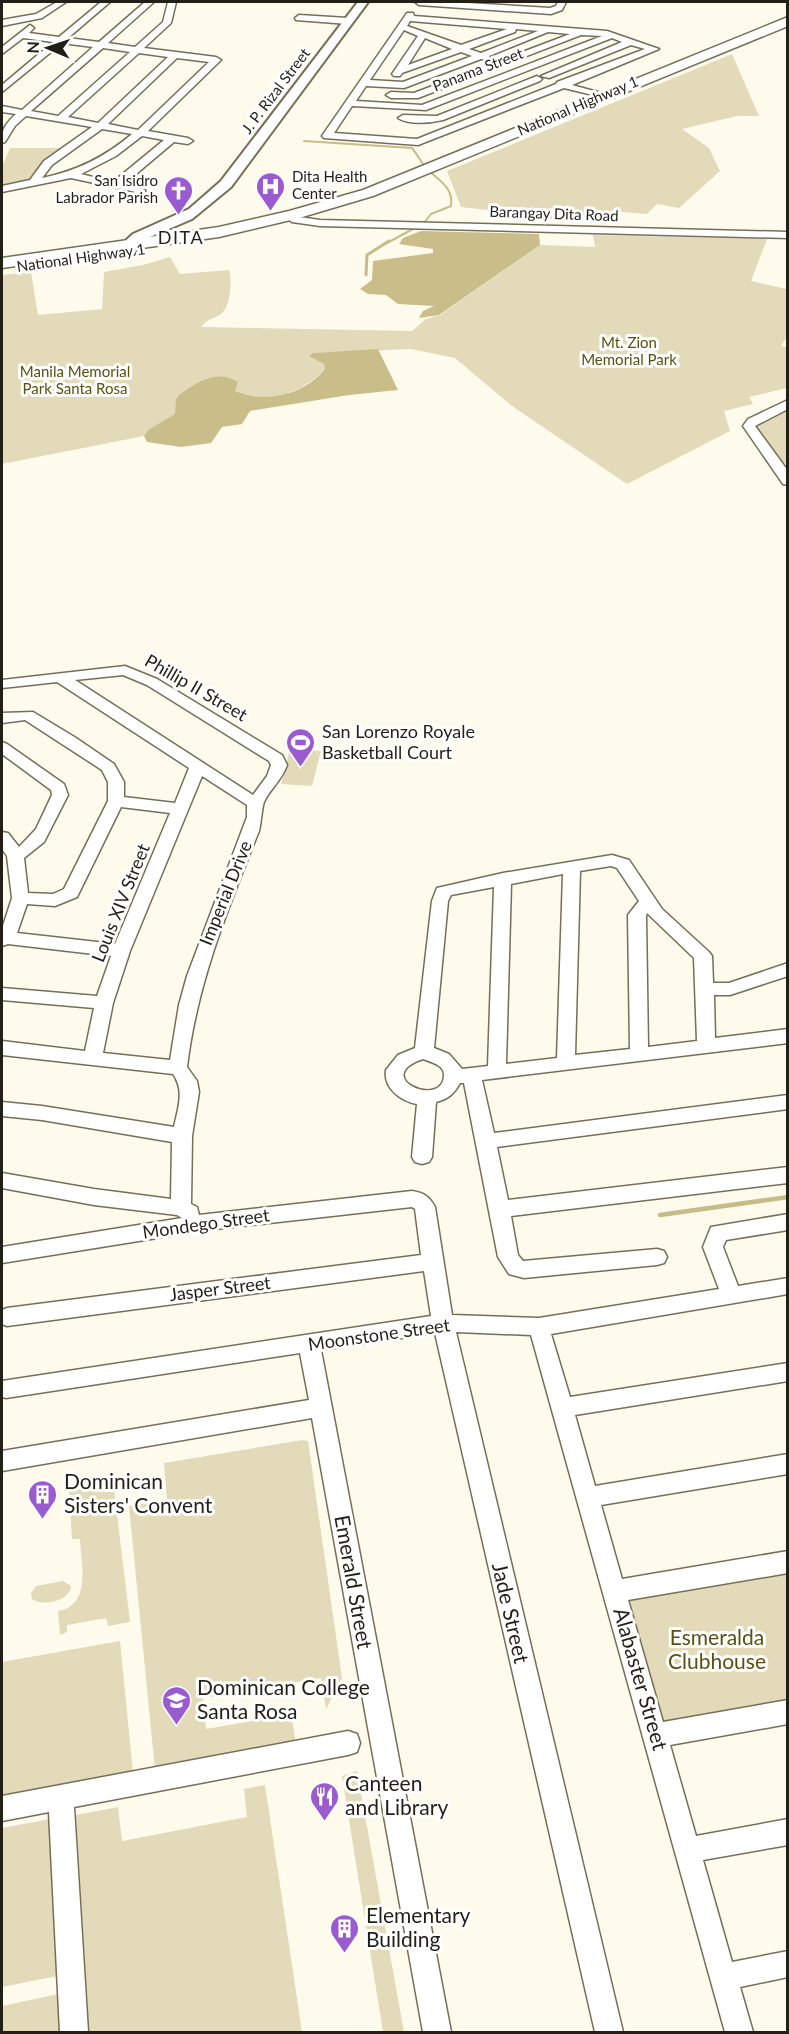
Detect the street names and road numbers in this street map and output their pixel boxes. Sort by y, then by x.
street label: Panama Street [430,43,526,95]
street label: J. P. Rizal Street [237,44,314,137]
street label: National Highway 1 [514,71,641,139]
street label: Barangay Dita Road [489,202,619,224]
street label: National Highway 1 [15,239,146,275]
street label: Phillip II Street [141,649,252,726]
street label: Imperial Drive [194,837,256,948]
street label: Louis XIV Street [86,840,154,965]
street label: Mondego Street [141,1203,271,1243]
street label: Jasper Street [168,1271,272,1305]
street label: Moonstone Street [307,1313,452,1355]
street label: Emerald Street [330,1513,379,1651]
street label: Jade Street [488,1560,535,1666]
street label: Alabaster Street [609,1604,674,1753]

